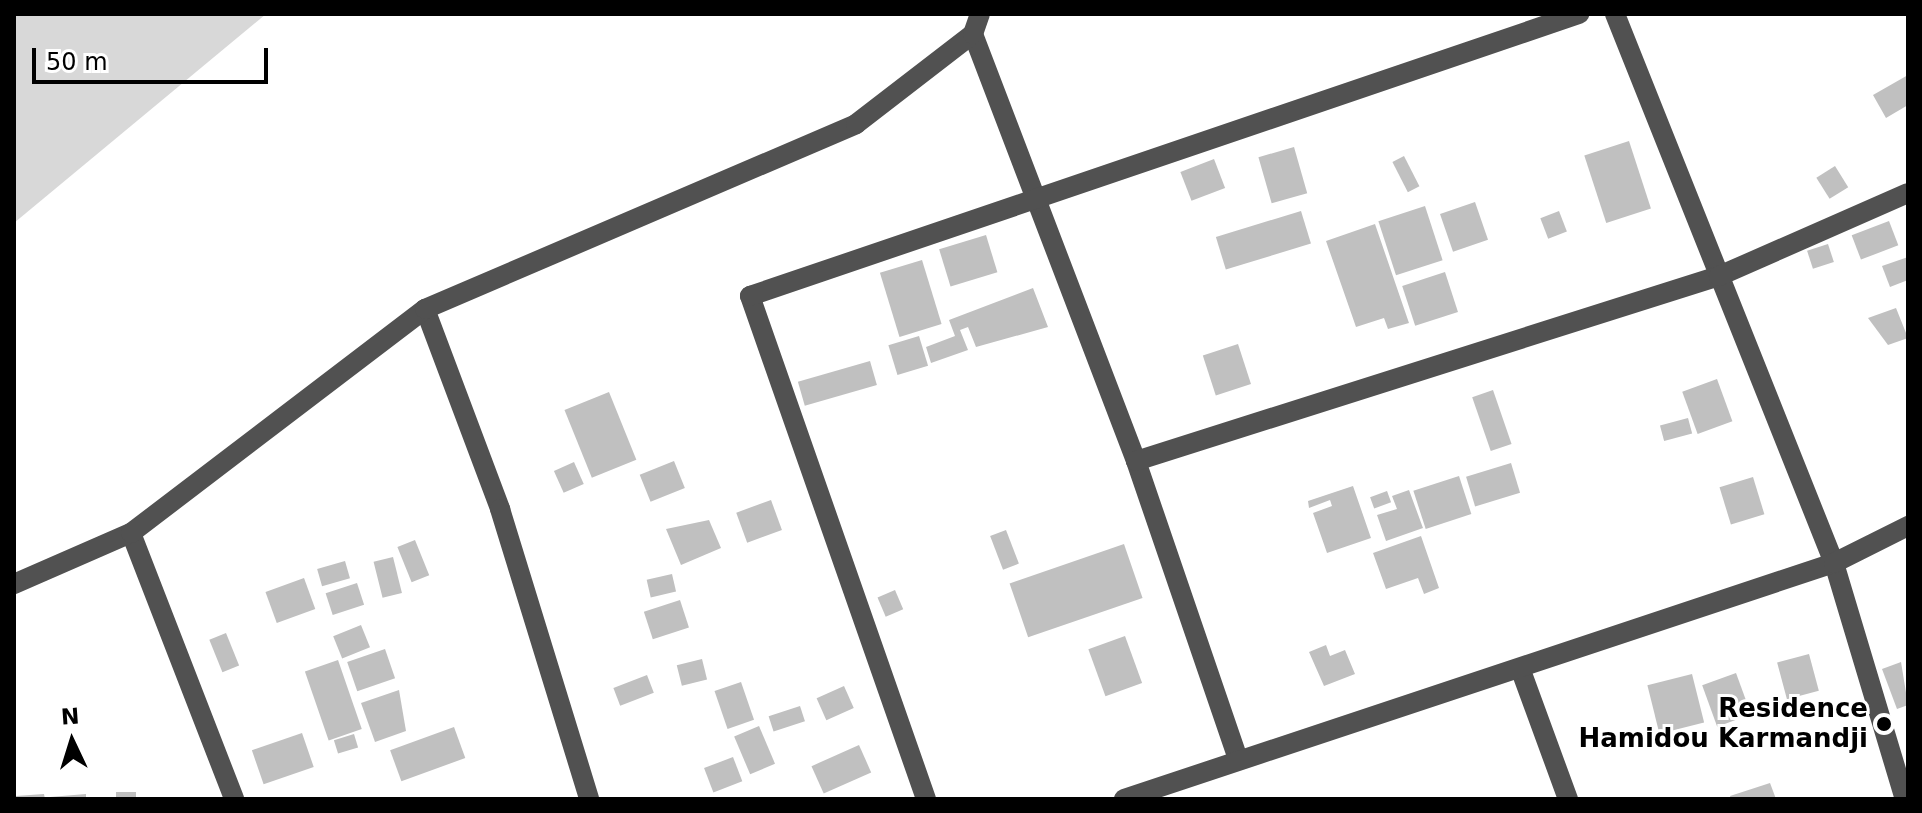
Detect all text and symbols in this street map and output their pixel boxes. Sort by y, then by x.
scale bar [36,32,272,82]
text: 50 m [46,48,108,76]
place label: Residence Hamidou Karmandji [1579,693,1868,754]
north arrow [32,701,112,781]
text: N [60,703,80,730]
marker: Residence Hamidou Karmandji [1875,715,1893,733]

